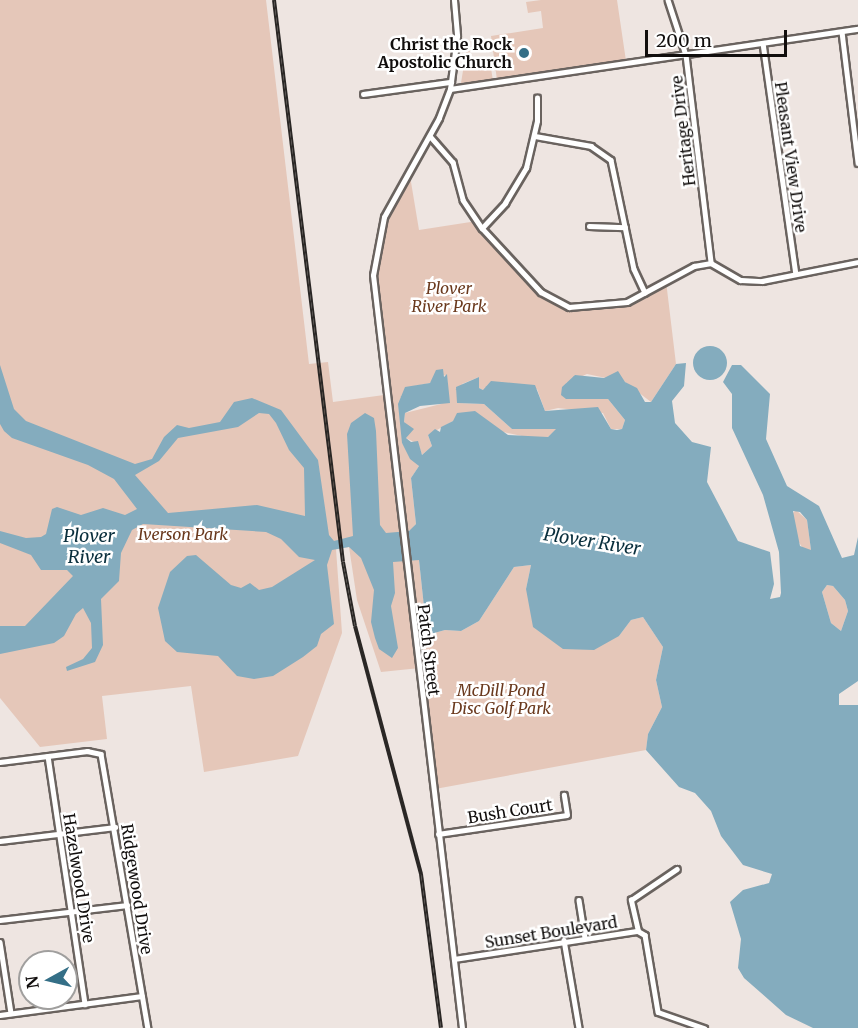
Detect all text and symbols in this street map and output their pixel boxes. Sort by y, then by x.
scale bar [648,18,790,56]
text: 200 m [656,29,712,52]
place label: Christ the Rock Apostolic Church [378,34,512,72]
marker: Christ the Rock Apostolic Church [517,46,531,60]
street label: Heritage Drive [667,75,699,187]
street label: Pleasant View Drive [771,80,811,234]
park label: Plover River Park [412,278,486,316]
park label: Iverson Park [138,524,228,544]
water label: Plover River [542,524,642,560]
water label: Plover River [63,526,115,568]
street label: Patch Street [414,603,444,697]
park label: McDill Pond Disc Golf Park [451,680,551,718]
street label: Bush Court [466,795,554,827]
street label: Hazelwood Drive [59,812,99,944]
street label: Ridgewood Drive [117,822,157,956]
street label: Sunset Boulevard [483,912,619,952]
north arrow [18,950,78,1010]
text: N [21,975,43,990]

